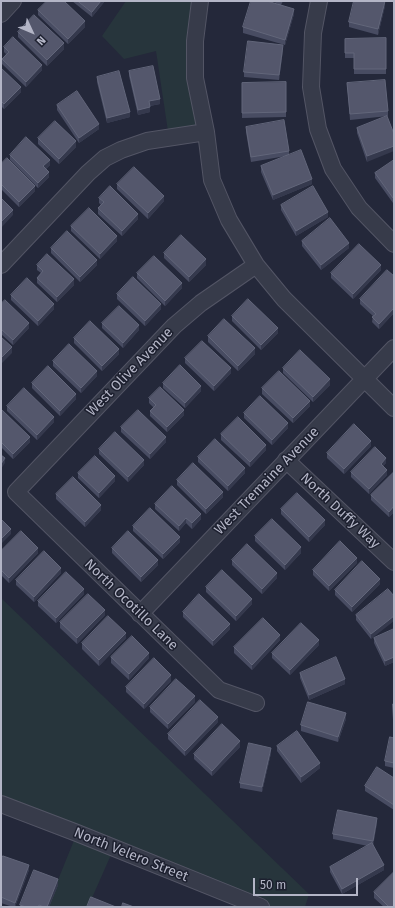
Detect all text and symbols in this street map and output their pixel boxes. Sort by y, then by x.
north arrow [12,12,52,52]
text: N [34,34,48,48]
street label: West Olive Avenue [83,324,177,420]
street label: West Tremaine Avenue [211,424,323,538]
street label: North Duffy Way [297,470,383,552]
street label: North Ocotillo Lane [81,556,181,654]
street label: North Velero Street [71,824,191,886]
scale bar [255,870,360,896]
text: 50 m [260,878,286,892]

